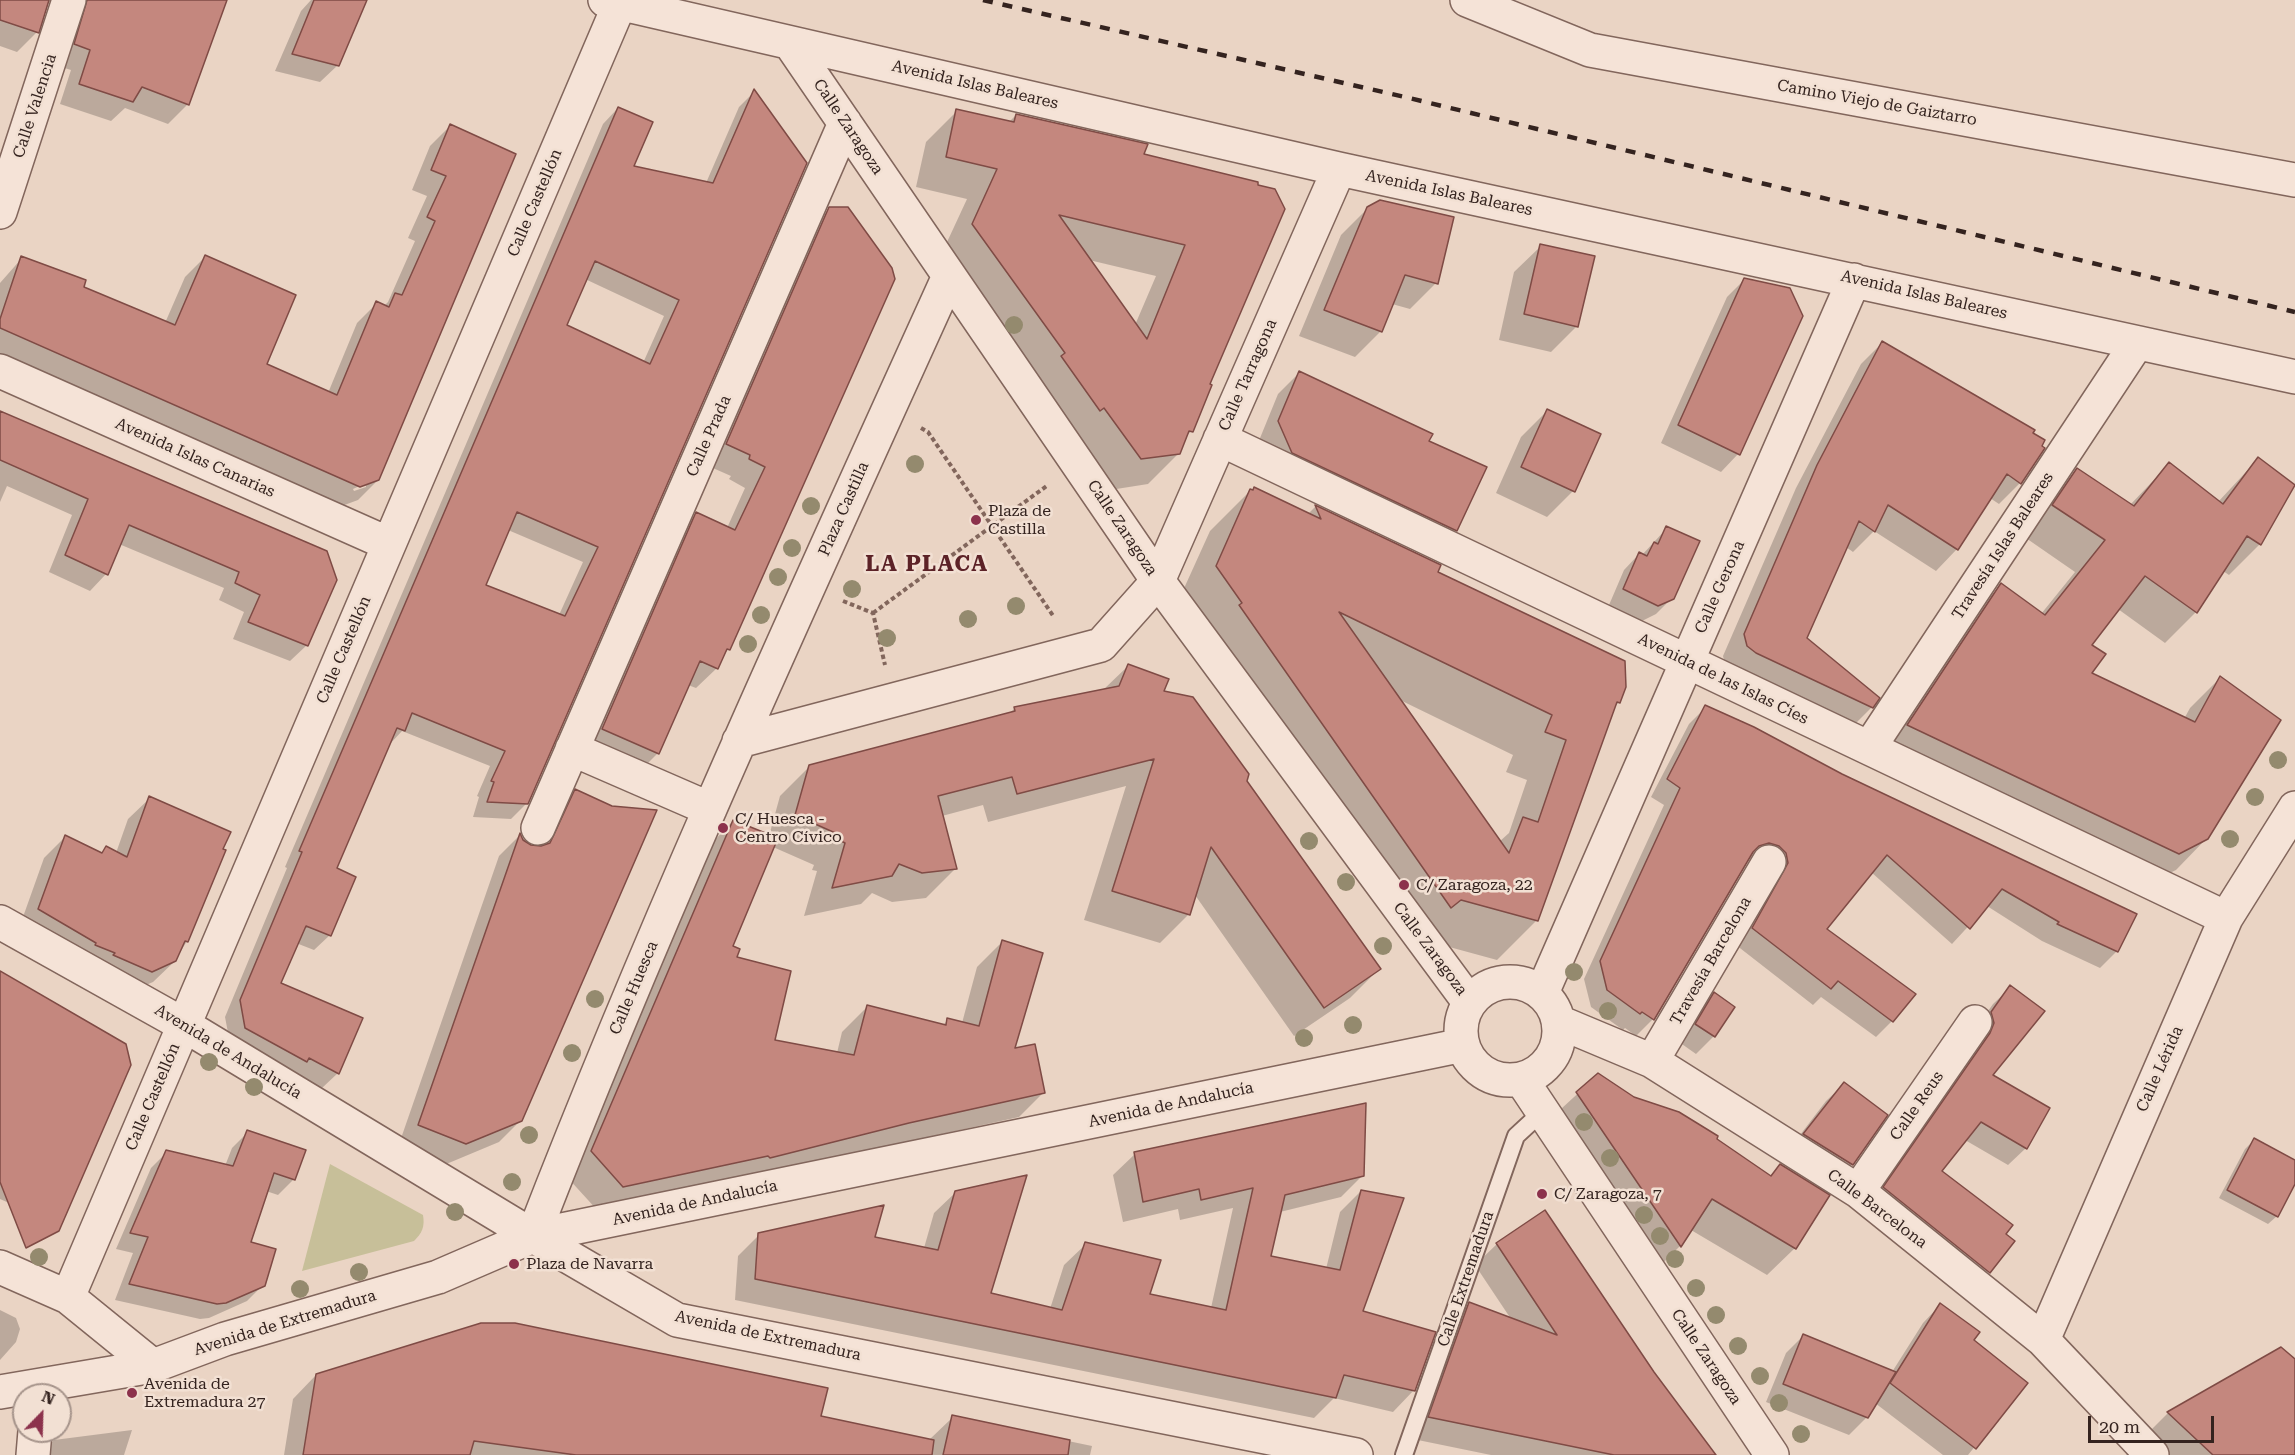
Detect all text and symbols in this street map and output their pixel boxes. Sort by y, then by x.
street label: Calle Valencia [9,51,61,161]
street label: Avenida Islas Baleares [890,57,1060,113]
street label: Calle Zaragoza [809,75,887,179]
street label: Camino Viejo de Gaiztarro [1776,76,1978,130]
street label: Calle Castellón [504,146,566,260]
street label: Avenida Islas Baleares [1364,166,1534,220]
street label: Avenida Islas Baleares [1839,267,2009,323]
street label: Calle Tarragona [1215,316,1281,434]
street label: Calle Prada [683,392,735,480]
street label: Avenida Islas Canarias [112,414,278,502]
street label: Plaza Castilla [815,459,873,559]
street label: Travesía Islas Baleares [1948,469,2058,623]
street label: Calle Zaragoza [1083,476,1161,580]
place label: Plaza de Castilla [988,501,1051,539]
marker: Plaza de Castilla [969,513,983,527]
street label: Calle Gerona [1691,538,1749,636]
district label: LA PLACA [865,552,989,578]
street label: Calle Castellón [313,593,375,707]
street label: Avenida de las Islas Cíes [1635,629,1811,729]
place label: C/ Huesca - Centro Cívico [735,809,842,847]
marker: C/ Huesca - Centro Cívico [716,821,730,835]
place label: C/ Zaragoza, 22 [1416,875,1533,895]
marker: C/ Zaragoza, 22 [1397,878,1411,892]
street label: Travesía Barcelona [1666,893,1756,1029]
street label: Calle Zaragoza [1389,899,1471,999]
street label: Calle Huesca [606,938,662,1038]
street label: Avenida de Andalucía [151,1001,305,1103]
street label: Calle Lérida [2132,1023,2188,1115]
street label: Calle Castellón [122,1040,184,1154]
street label: Calle Reus [1886,1068,1948,1144]
street label: Avenida de Andalucía [1087,1078,1255,1132]
street label: Calle Barcelona [1823,1165,1931,1253]
street label: Avenida de Andalucía [611,1176,779,1230]
place label: C/ Zaragoza, 7 [1554,1184,1662,1204]
marker: C/ Zaragoza, 7 [1535,1187,1549,1201]
street label: Calle Extremadura [1434,1209,1498,1349]
place label: Plaza de Navarra [526,1254,653,1274]
marker: Plaza de Navarra [507,1257,521,1271]
street label: Avenida de Extremadura [192,1286,378,1360]
street label: Calle Zaragoza [1667,1305,1745,1409]
street label: Avenida de Extremadura [673,1307,863,1365]
place label: Avenida de Extremadura 27 [144,1374,266,1412]
north arrow [12,1383,72,1443]
marker: Avenida de Extremadura 27 [125,1386,139,1400]
text: N [39,1387,58,1409]
scale bar [2091,1404,2217,1442]
text: 20 m [2099,1416,2140,1437]

